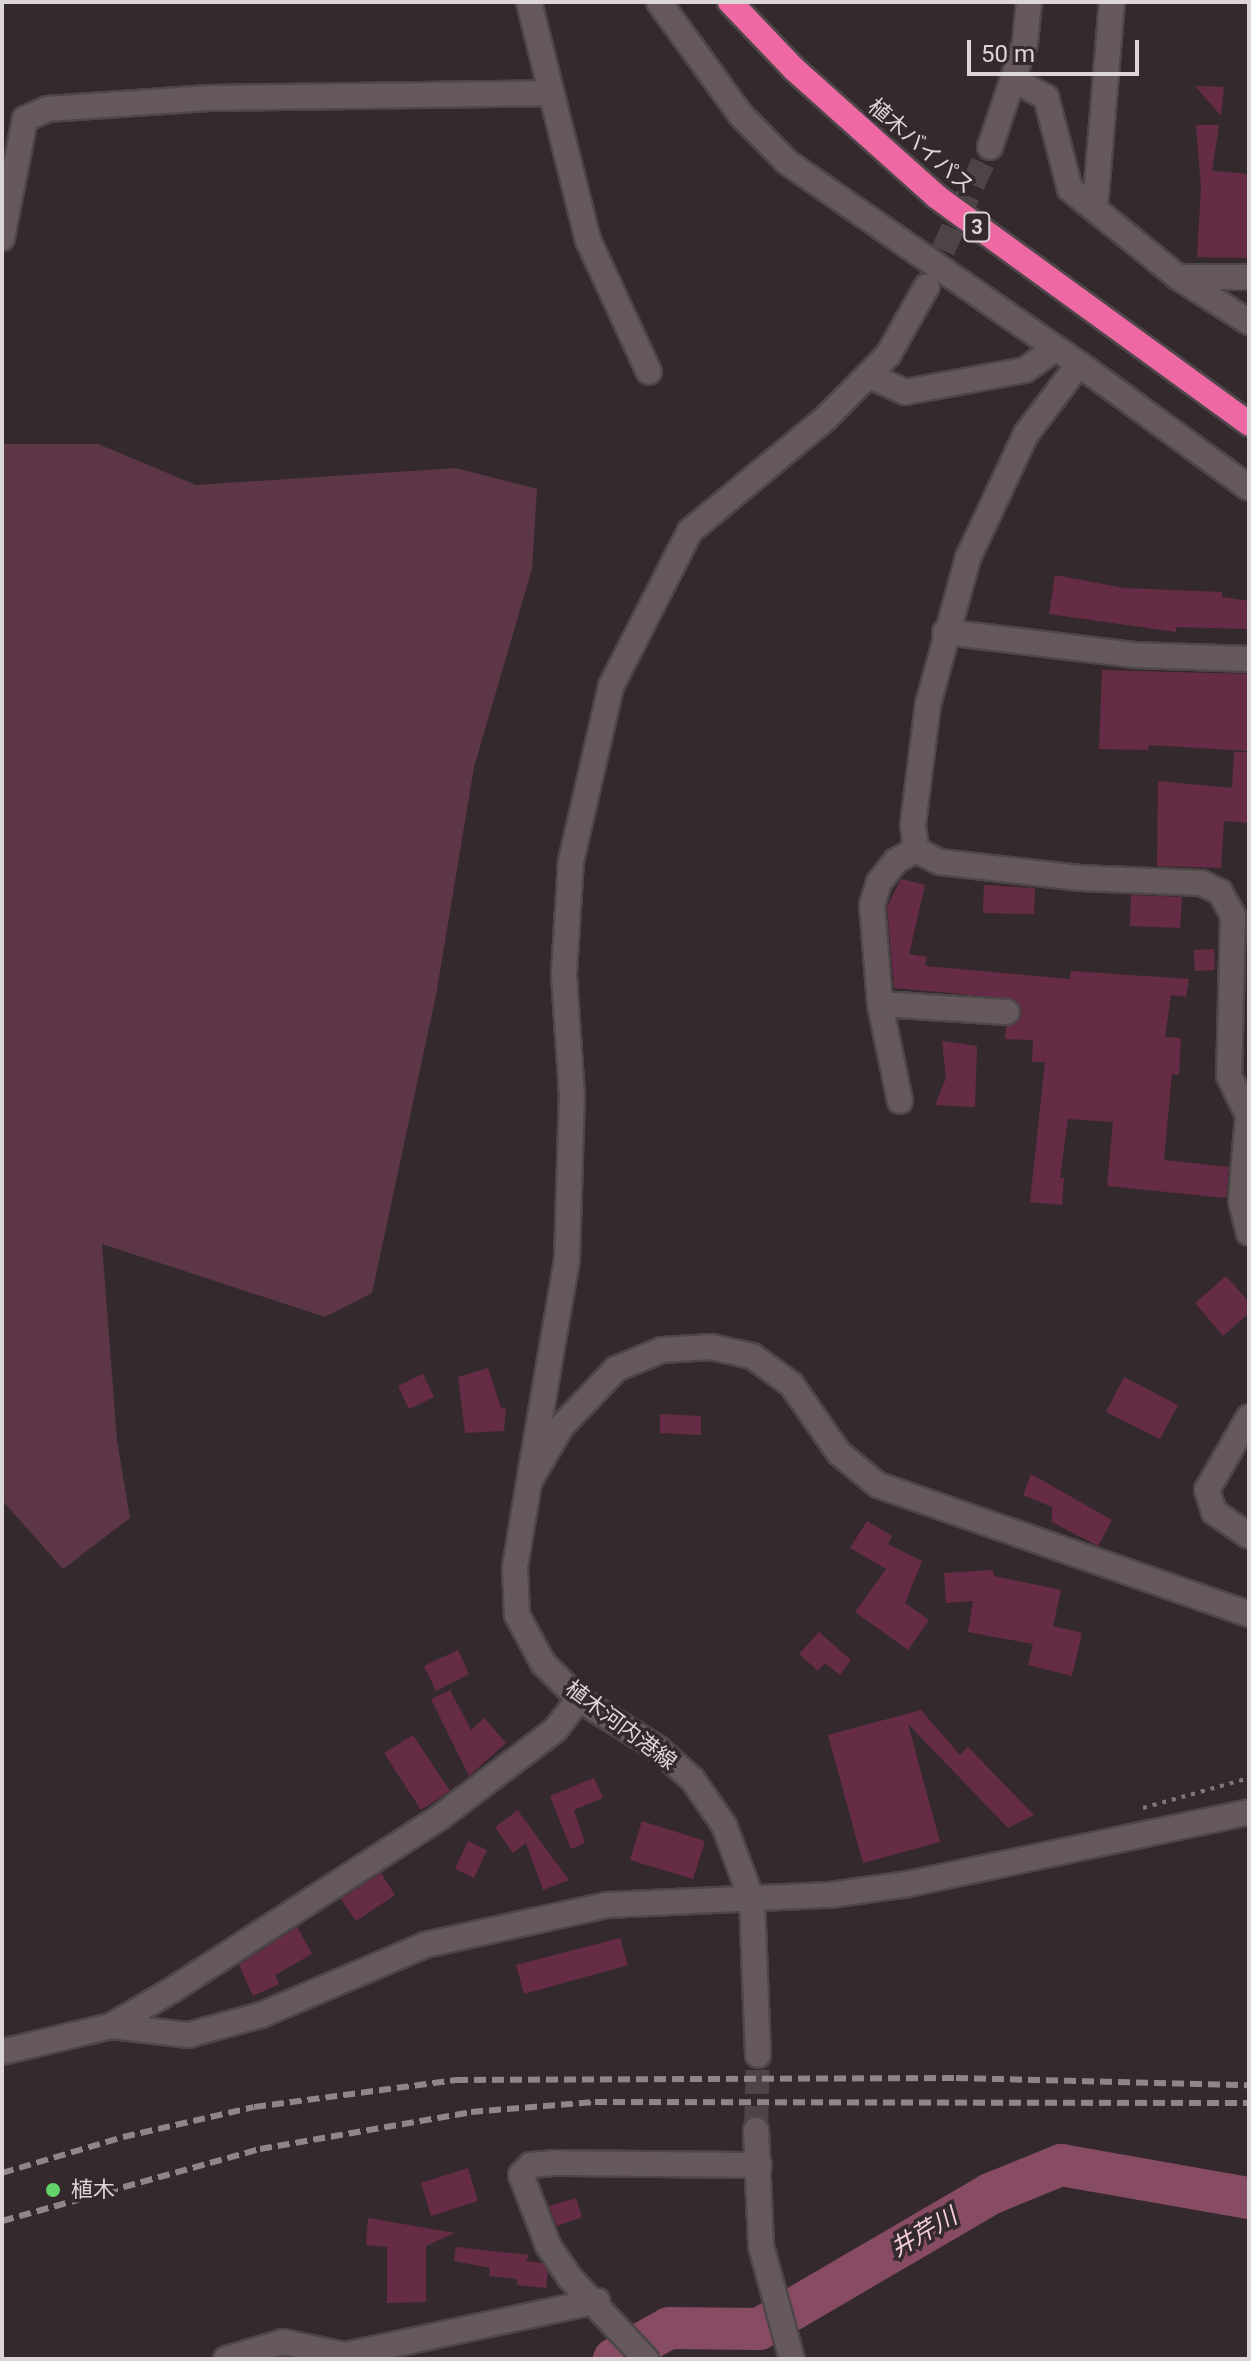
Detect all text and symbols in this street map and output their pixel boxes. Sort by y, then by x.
scale bar [971,24,1143,74]
text: 50 m [981,40,1035,68]
street label: 植木バイパス [863,93,979,199]
road number: 3 [963,211,991,243]
street label: 植木河内港線 [560,1675,682,1775]
place label: 植木 [71,2177,115,2203]
marker: 植木 [42,2179,64,2201]
water label: 井芹川 [886,2203,962,2263]

